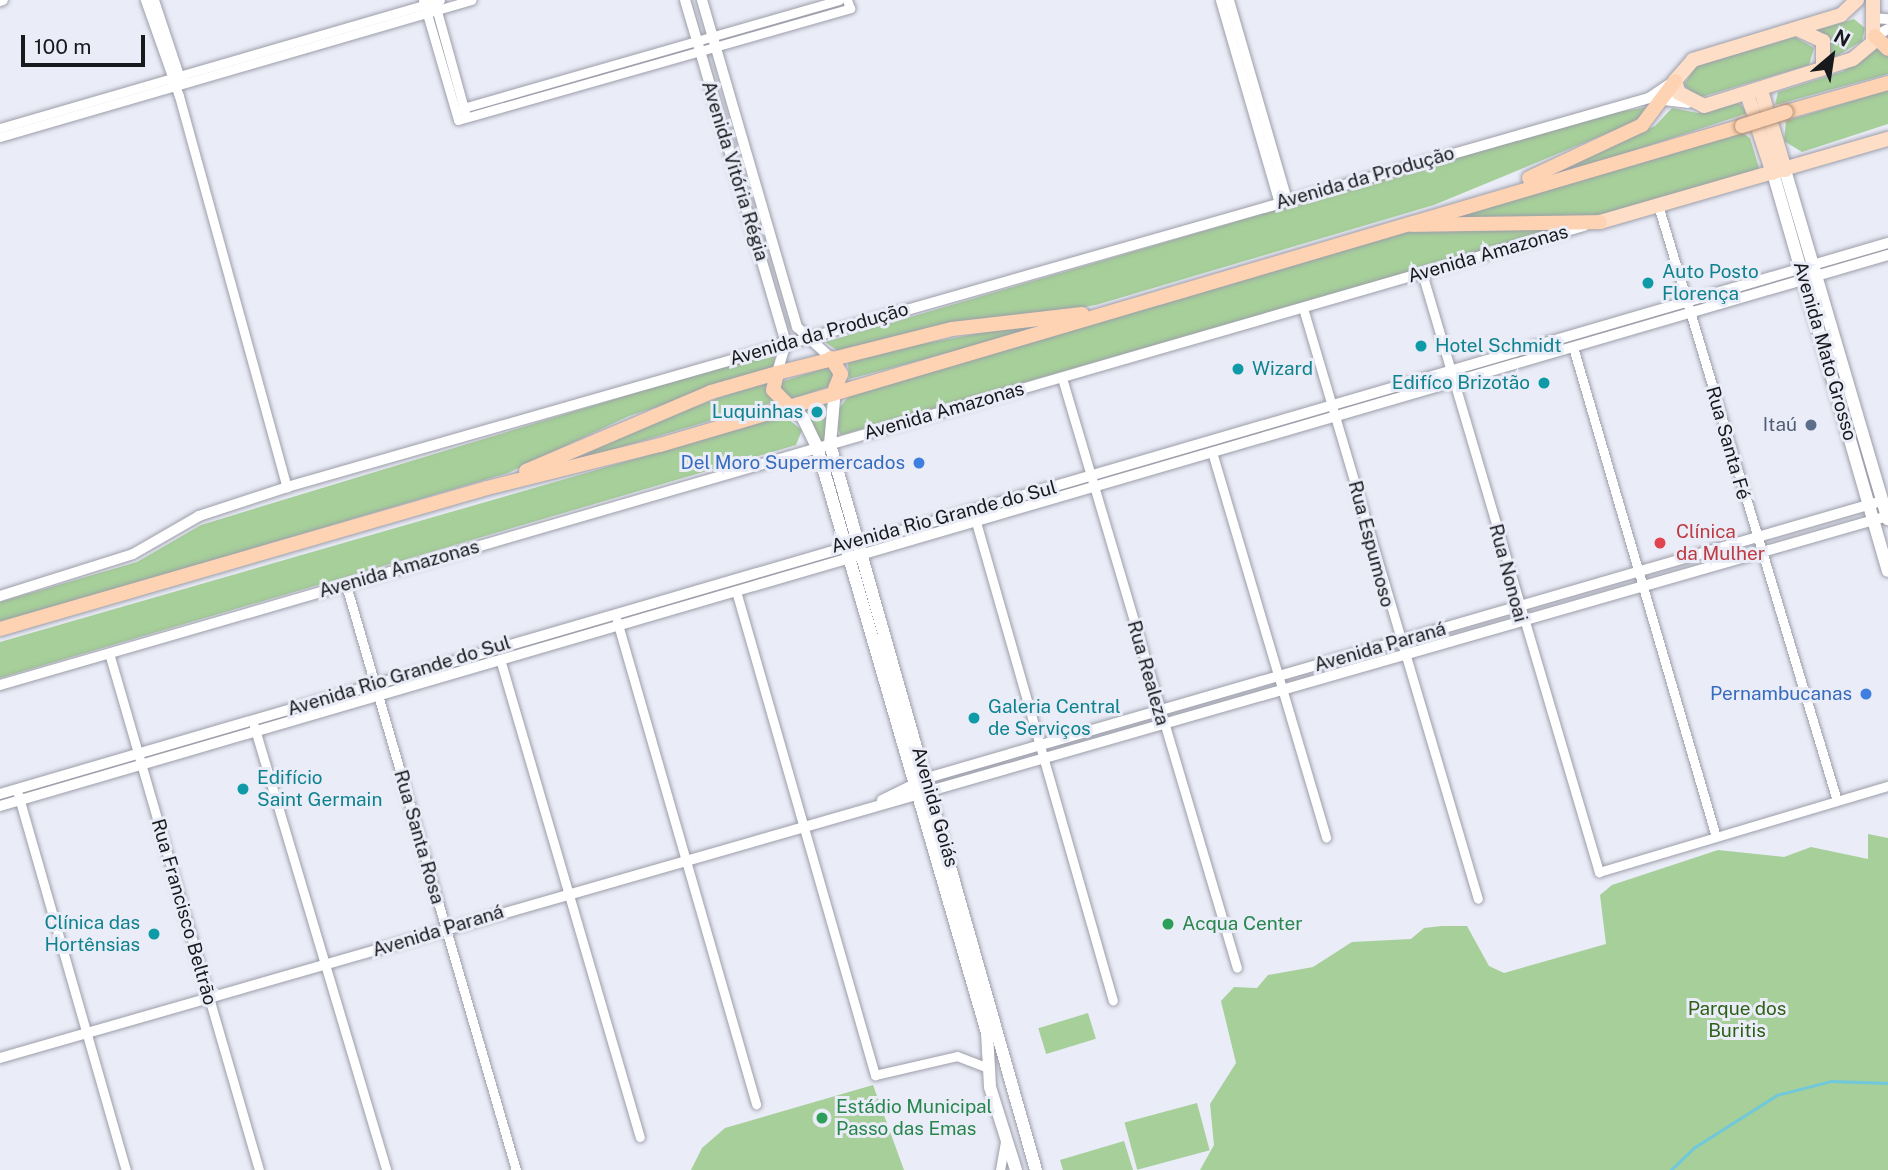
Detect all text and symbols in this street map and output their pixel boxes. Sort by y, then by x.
scale bar [24,21,149,65]
north arrow [1797,21,1867,91]
text: N [1830,24,1854,51]
text: 100 m [34,34,91,59]
street label: Avenida Vitória Régia [697,78,773,264]
street label: Avenida da Produção [1273,142,1457,214]
street label: Avenida Amazonas [1405,220,1571,288]
street label: Avenida Mato Grosso [1788,259,1862,443]
place label: Auto Posto Florença [1662,261,1759,305]
marker: Auto Posto Florença [1640,275,1656,291]
street label: Avenida da Produção [727,298,911,370]
place label: Hotel Schmidt [1435,335,1562,357]
marker: Hotel Schmidt [1413,338,1429,354]
place label: Wizard [1252,358,1313,380]
marker: Wizard [1230,361,1246,377]
place label: Edifíco Brizotão [1392,372,1530,394]
marker: Edifíco Brizotão [1536,375,1552,391]
street label: Avenida Amazonas [861,377,1027,445]
street label: Rua Santa Fé [1701,384,1755,502]
place label: Luquinhas [712,401,803,423]
marker: Luquinhas [809,404,825,420]
place label: Itaú [1763,414,1797,436]
marker: Itaú [1803,417,1819,433]
place label: Del Moro Supermercados [680,452,905,474]
marker: Del Moro Supermercados [911,455,927,471]
street label: Avenida Rio Grande do Sul [829,476,1059,558]
street label: Rua Espumoso [1343,478,1399,610]
street label: Rua Nonoai [1484,521,1532,625]
place label: Clínica da Mulher [1676,521,1765,565]
marker: Clínica da Mulher [1650,533,1670,553]
street label: Avenida Amazonas [316,535,482,603]
street label: Avenida Paraná [1311,617,1449,677]
street label: Rua Realeza [1122,618,1174,728]
street label: Avenida Rio Grande do Sul [284,631,514,721]
place label: Pernambucanas [1710,683,1852,705]
marker: Pernambucanas [1858,686,1874,702]
place label: Galeria Central de Serviços [988,696,1121,740]
marker: Galeria Central de Serviços [966,710,982,726]
street label: Avenida Goiás [907,744,963,870]
place label: Edifício Saint Germain [257,767,382,811]
street label: Rua Santa Rosa [389,767,449,907]
marker: Edifício Saint Germain [235,781,251,797]
street label: Rua Francisco Beltrão [146,816,222,1008]
street label: Avenida Paraná [370,900,506,962]
place label: Clínica das Hortênsias [44,912,140,956]
place label: Acqua Center [1182,913,1303,935]
marker: Acqua Center [1160,916,1176,932]
marker: Clínica das Hortênsias [146,926,162,942]
park label: Parque dos Buritis [1687,998,1787,1042]
place label: Estádio Municipal Passo das Emas [836,1096,992,1140]
marker: Estádio Municipal Passo das Emas [814,1110,830,1126]

